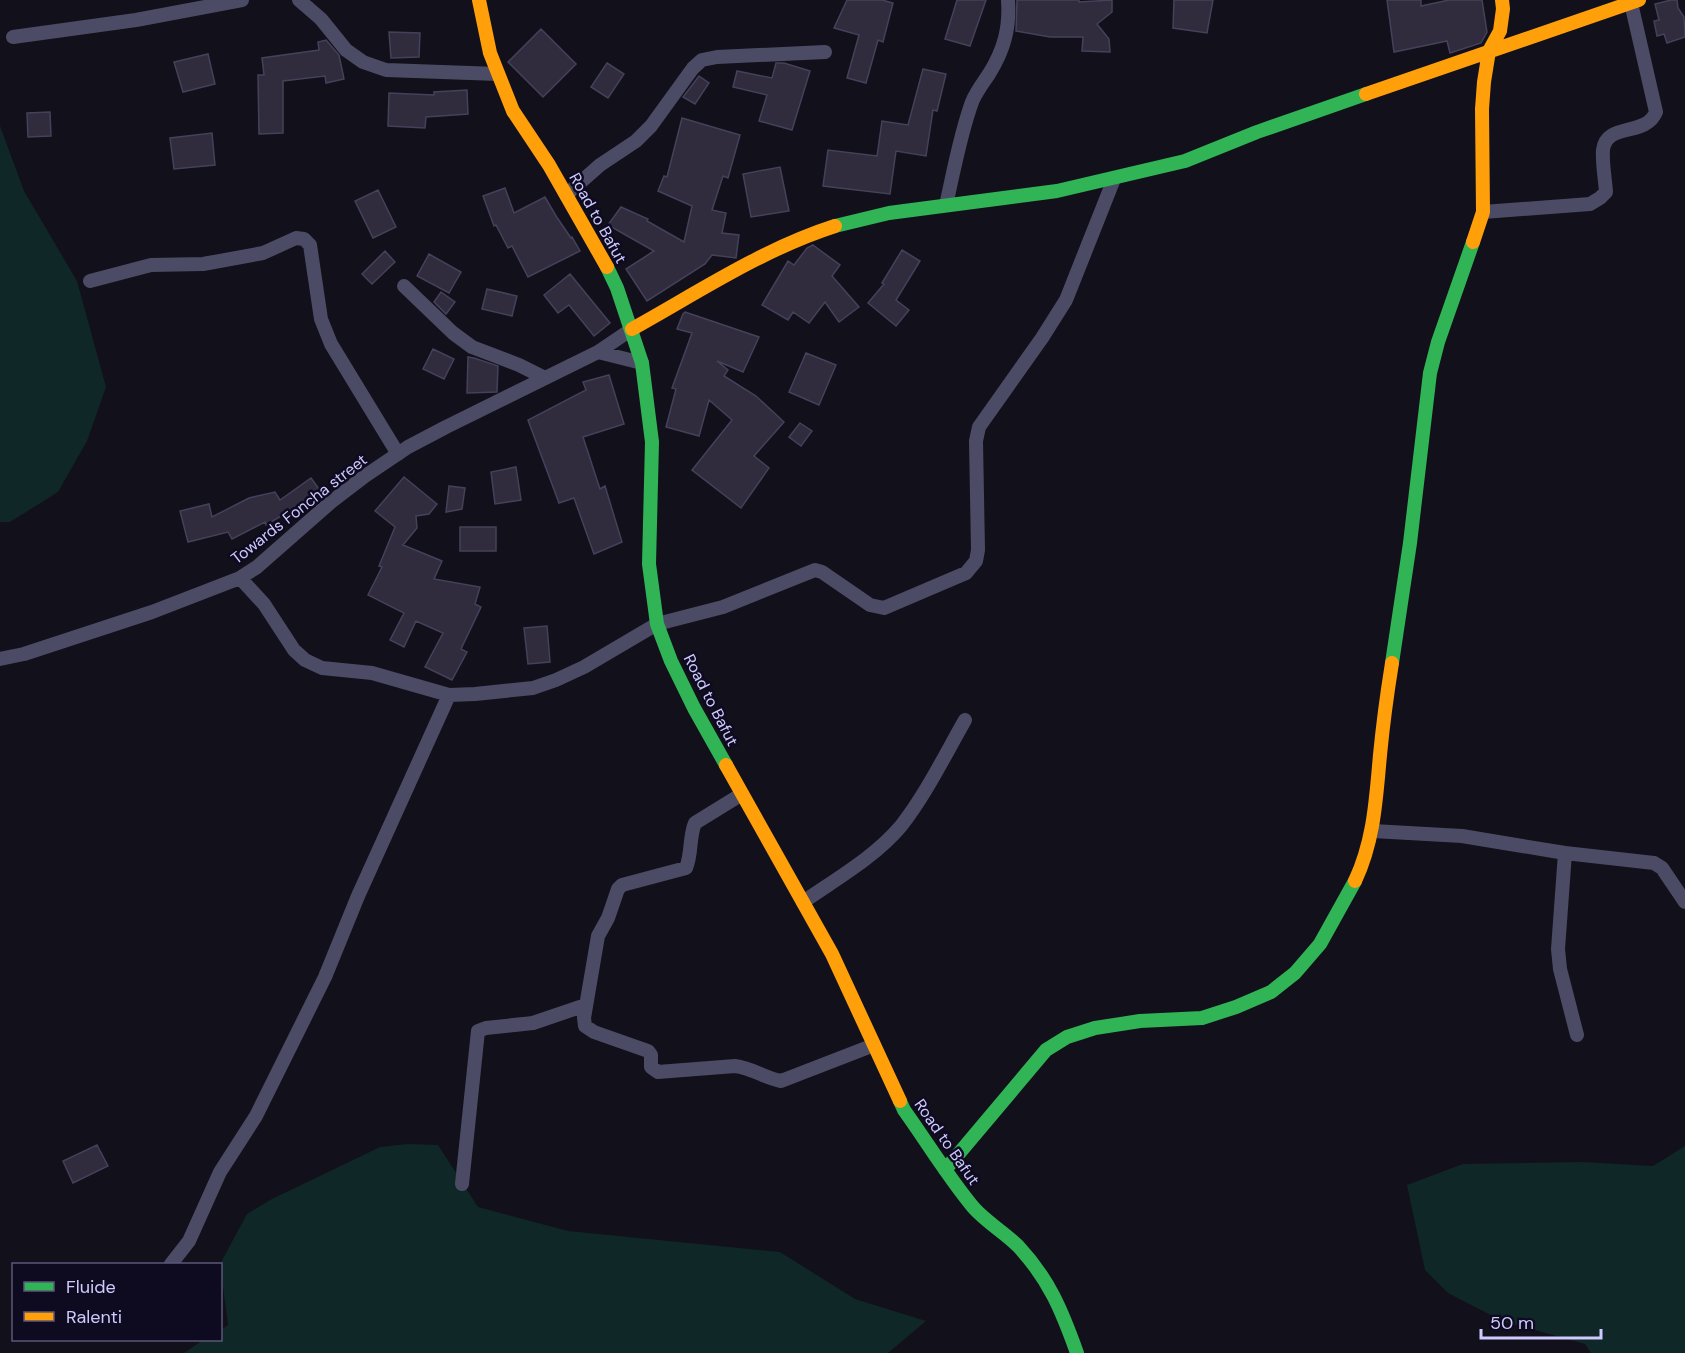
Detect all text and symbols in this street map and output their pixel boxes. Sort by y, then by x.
street label: Road to Bafut [564,169,632,267]
street label: Towards Foncha street [227,449,371,569]
street label: Road to Bafut [679,650,743,750]
street label: Road to Bafut [910,1095,984,1189]
legend [12,1263,222,1341]
text: Fluide [66,1275,116,1299]
scale bar [1481,1302,1601,1340]
text: Ralenti [66,1305,122,1329]
text: 50 m [1490,1311,1534,1335]

